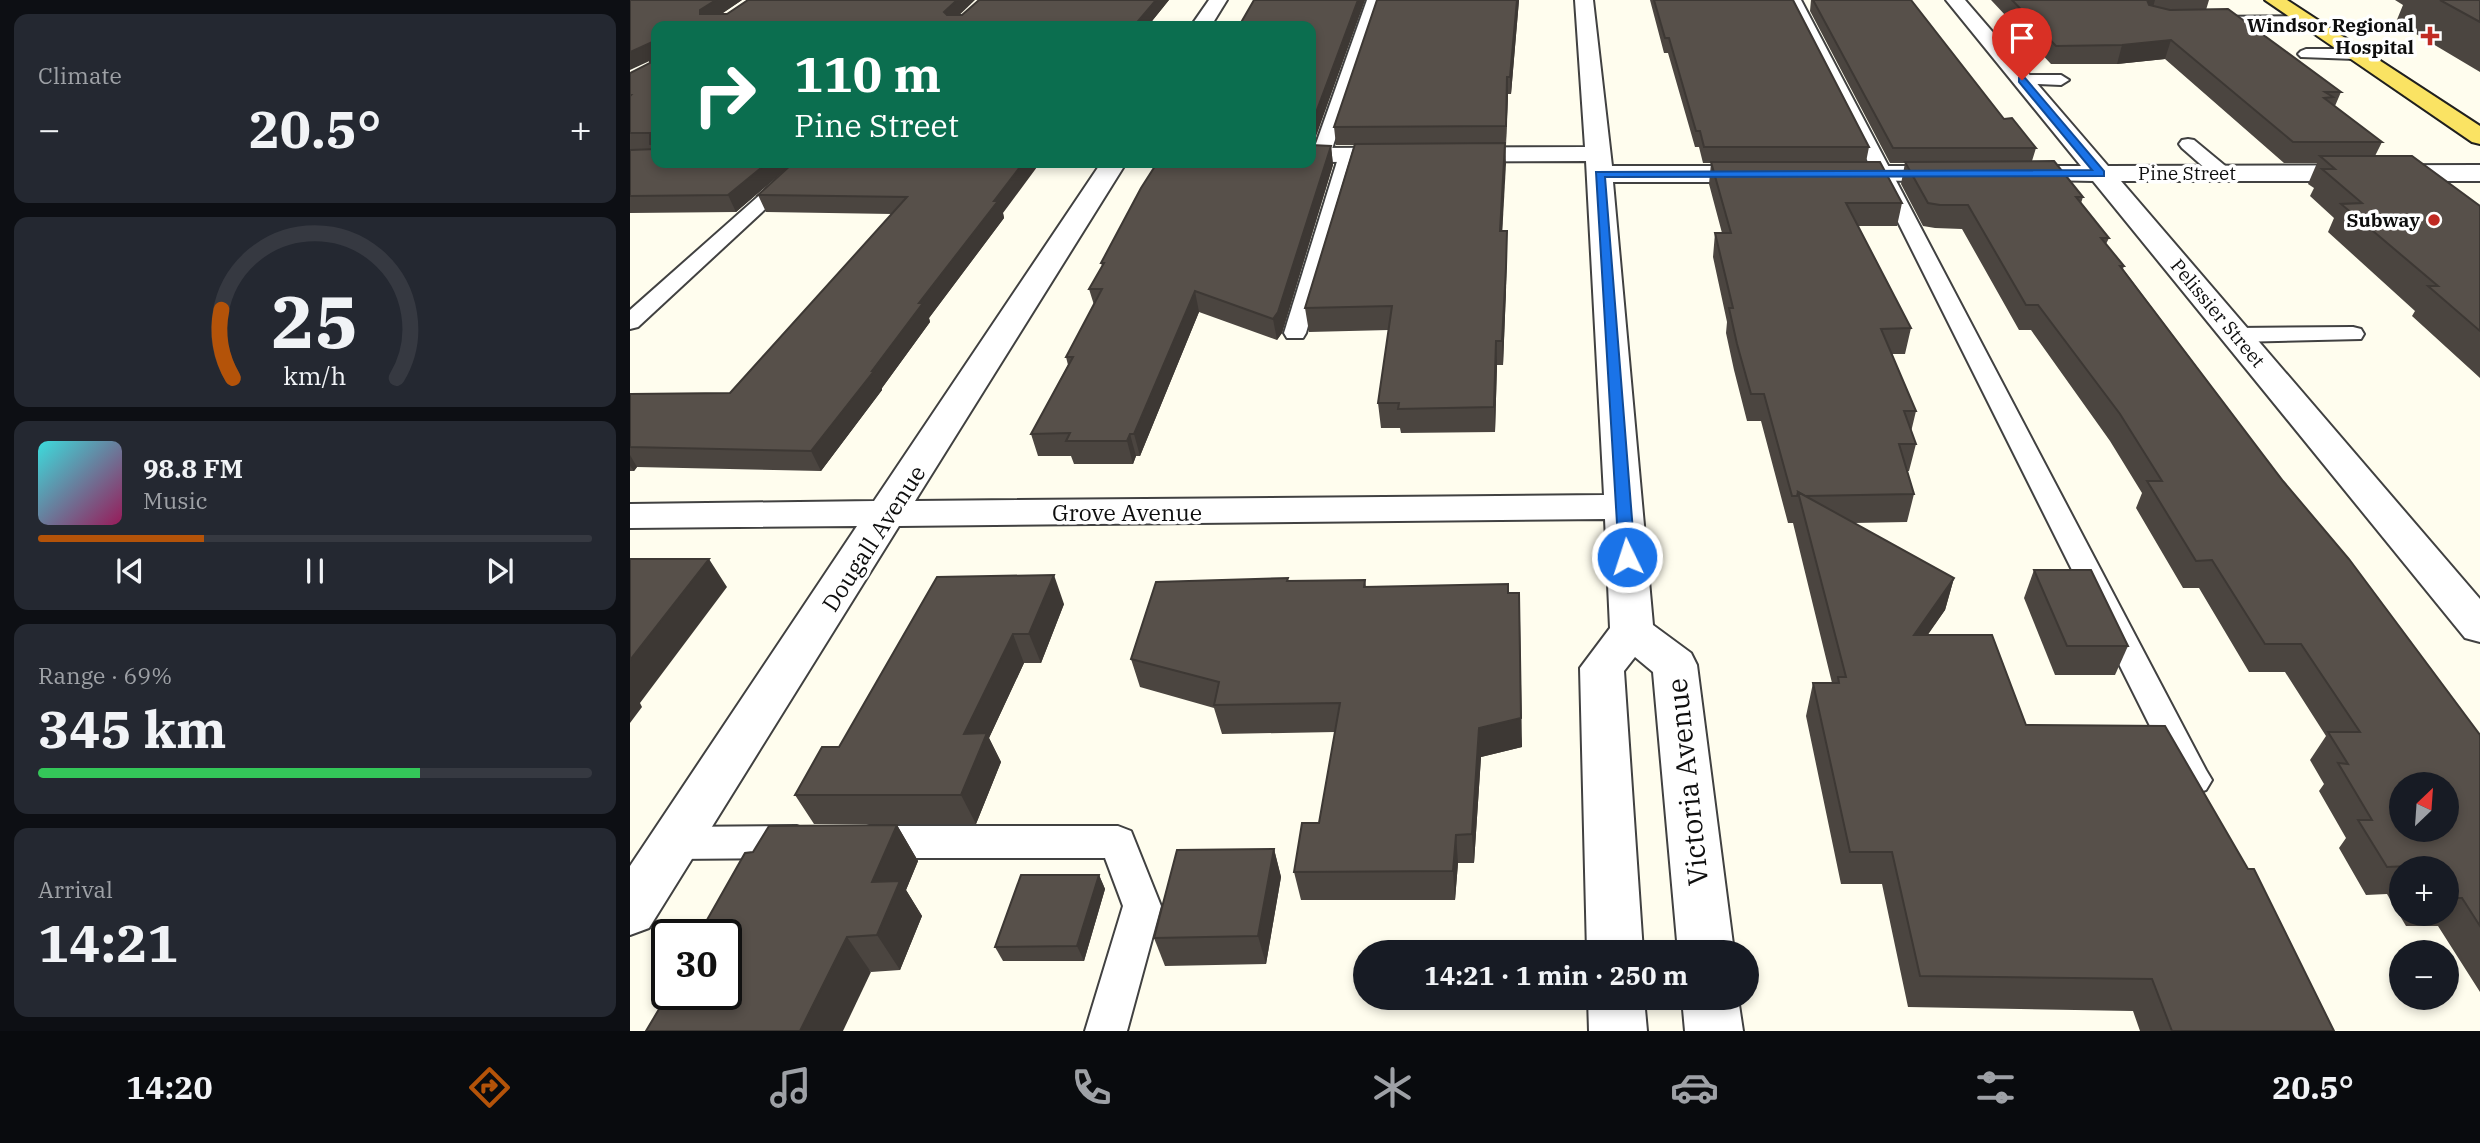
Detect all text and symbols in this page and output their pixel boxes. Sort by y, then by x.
pin [1992,8,2052,80]
place label: Windsor Regional Hospital [2247,13,2414,59]
icon: arrive [2003,19,2041,57]
marker: Windsor Regional Hospital [2420,26,2440,46]
text: 110 m [794,42,941,105]
icon: right [679,49,770,140]
text: Climate [38,60,122,90]
text: 20.5° [249,95,381,162]
text: − [38,104,61,153]
text: + [569,104,592,153]
text: Pine Street [794,104,959,146]
street label: Pine Street [2138,161,2236,185]
place label: Subway [2347,208,2420,232]
marker: Subway [2426,212,2442,228]
street label: Pelissier Street [2166,254,2270,372]
text: 25 [271,274,359,369]
text: km/h [283,359,347,392]
text: 98.8 FM [143,451,243,485]
street label: Dougall Avenue [815,459,931,617]
text: Music [143,485,208,515]
street label: Grove Avenue [1052,497,1202,527]
position arrow [1590,520,1664,594]
icon: previous [111,552,149,590]
icon: pause [296,552,334,590]
icon: next [481,552,519,590]
text: Range · 69% [38,660,172,690]
street label: Victoria Avenue [1658,676,1716,888]
text: 345 km [38,695,227,762]
north arrow [2389,772,2459,842]
map controls [2389,772,2459,1010]
button: + [2389,856,2459,926]
text: Arrival [38,874,113,904]
text: 14:21 [38,909,179,976]
speed limit sign: 30 [651,919,742,1010]
button: − [2389,940,2459,1010]
text: 14:21 · 1 min · 250 m [1424,958,1688,992]
icon: directions [465,1063,514,1112]
icon: music [766,1063,815,1112]
icon: phone [1067,1063,1116,1112]
icon: climate [1368,1063,1417,1112]
icon: car [1670,1063,1719,1112]
icon: filters [1971,1063,2020,1112]
text: 14:20 [126,1066,213,1108]
text: 20.5° [2272,1066,2354,1108]

